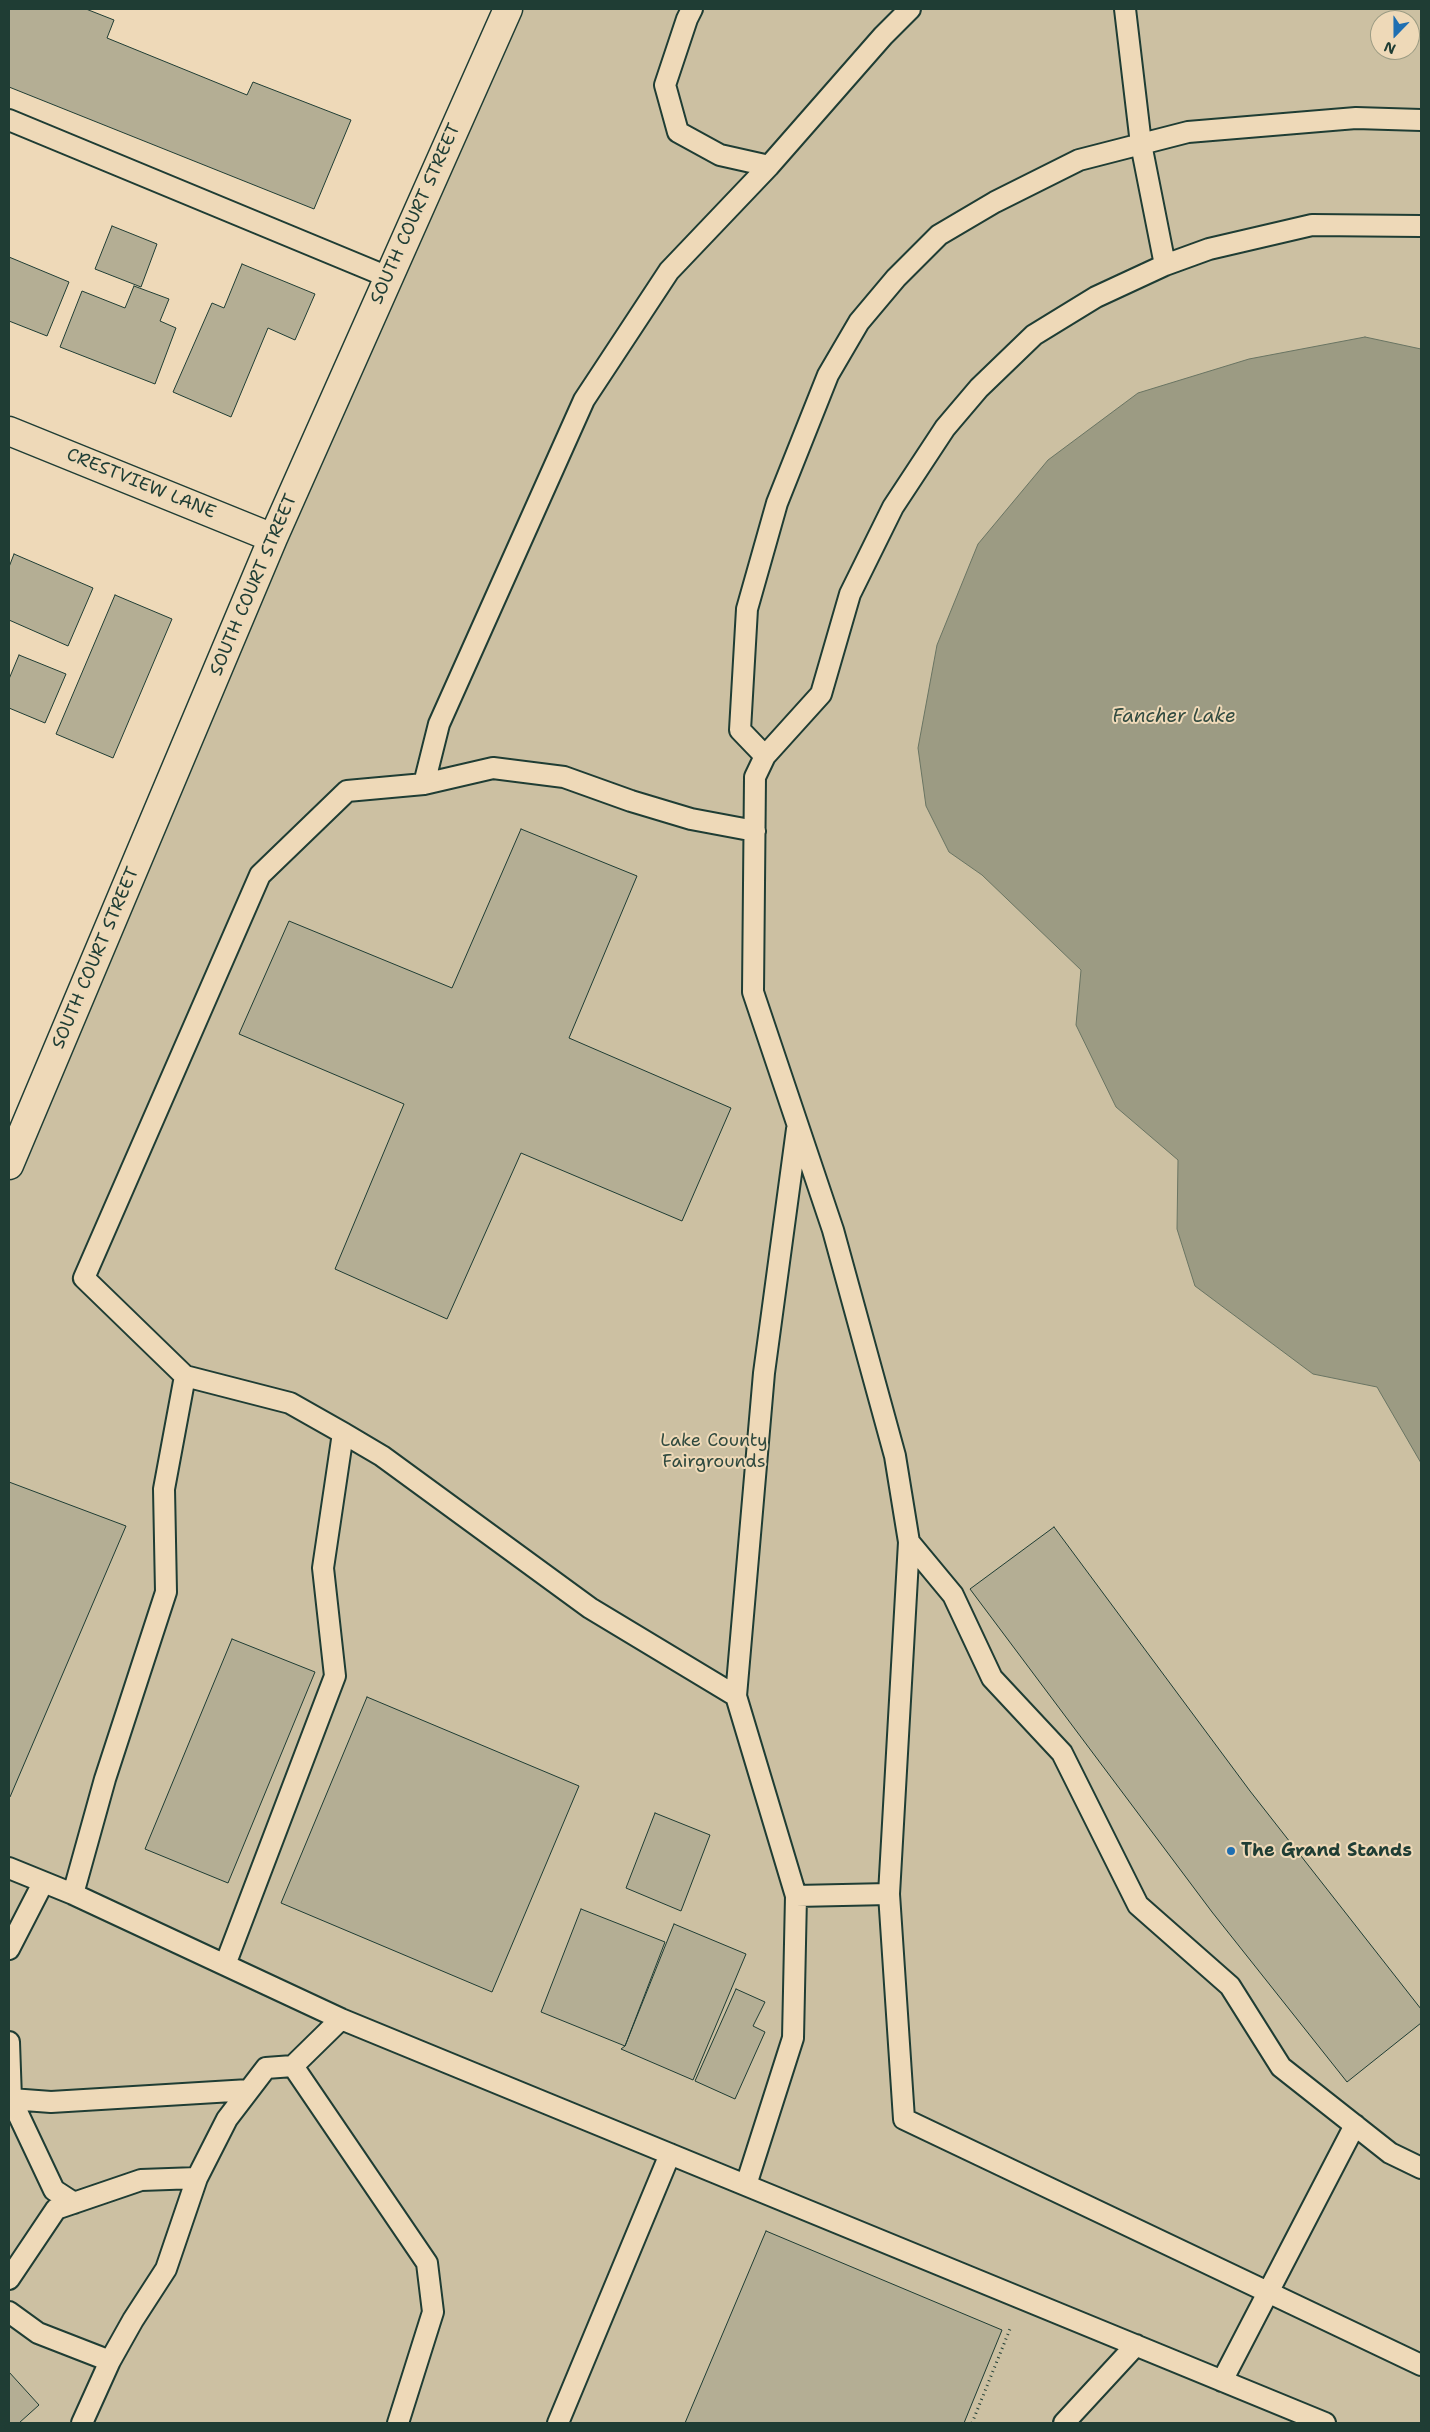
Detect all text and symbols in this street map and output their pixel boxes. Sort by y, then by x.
north arrow [1370,10,1420,60]
text: N [1381,38,1398,58]
street label: SOUTH COURT STREET [366,120,466,308]
street label: CRESTVIEW LANE [63,444,219,524]
street label: SOUTH COURT STREET [206,491,302,679]
water label: Fancher Lake [1112,706,1236,728]
street label: SOUTH COURT STREET [48,864,144,1052]
park label: Lake County Fairgrounds [660,1430,768,1472]
place label: The Grand Stands [1241,1840,1412,1862]
marker: The Grand Stands [1225,1845,1237,1857]

